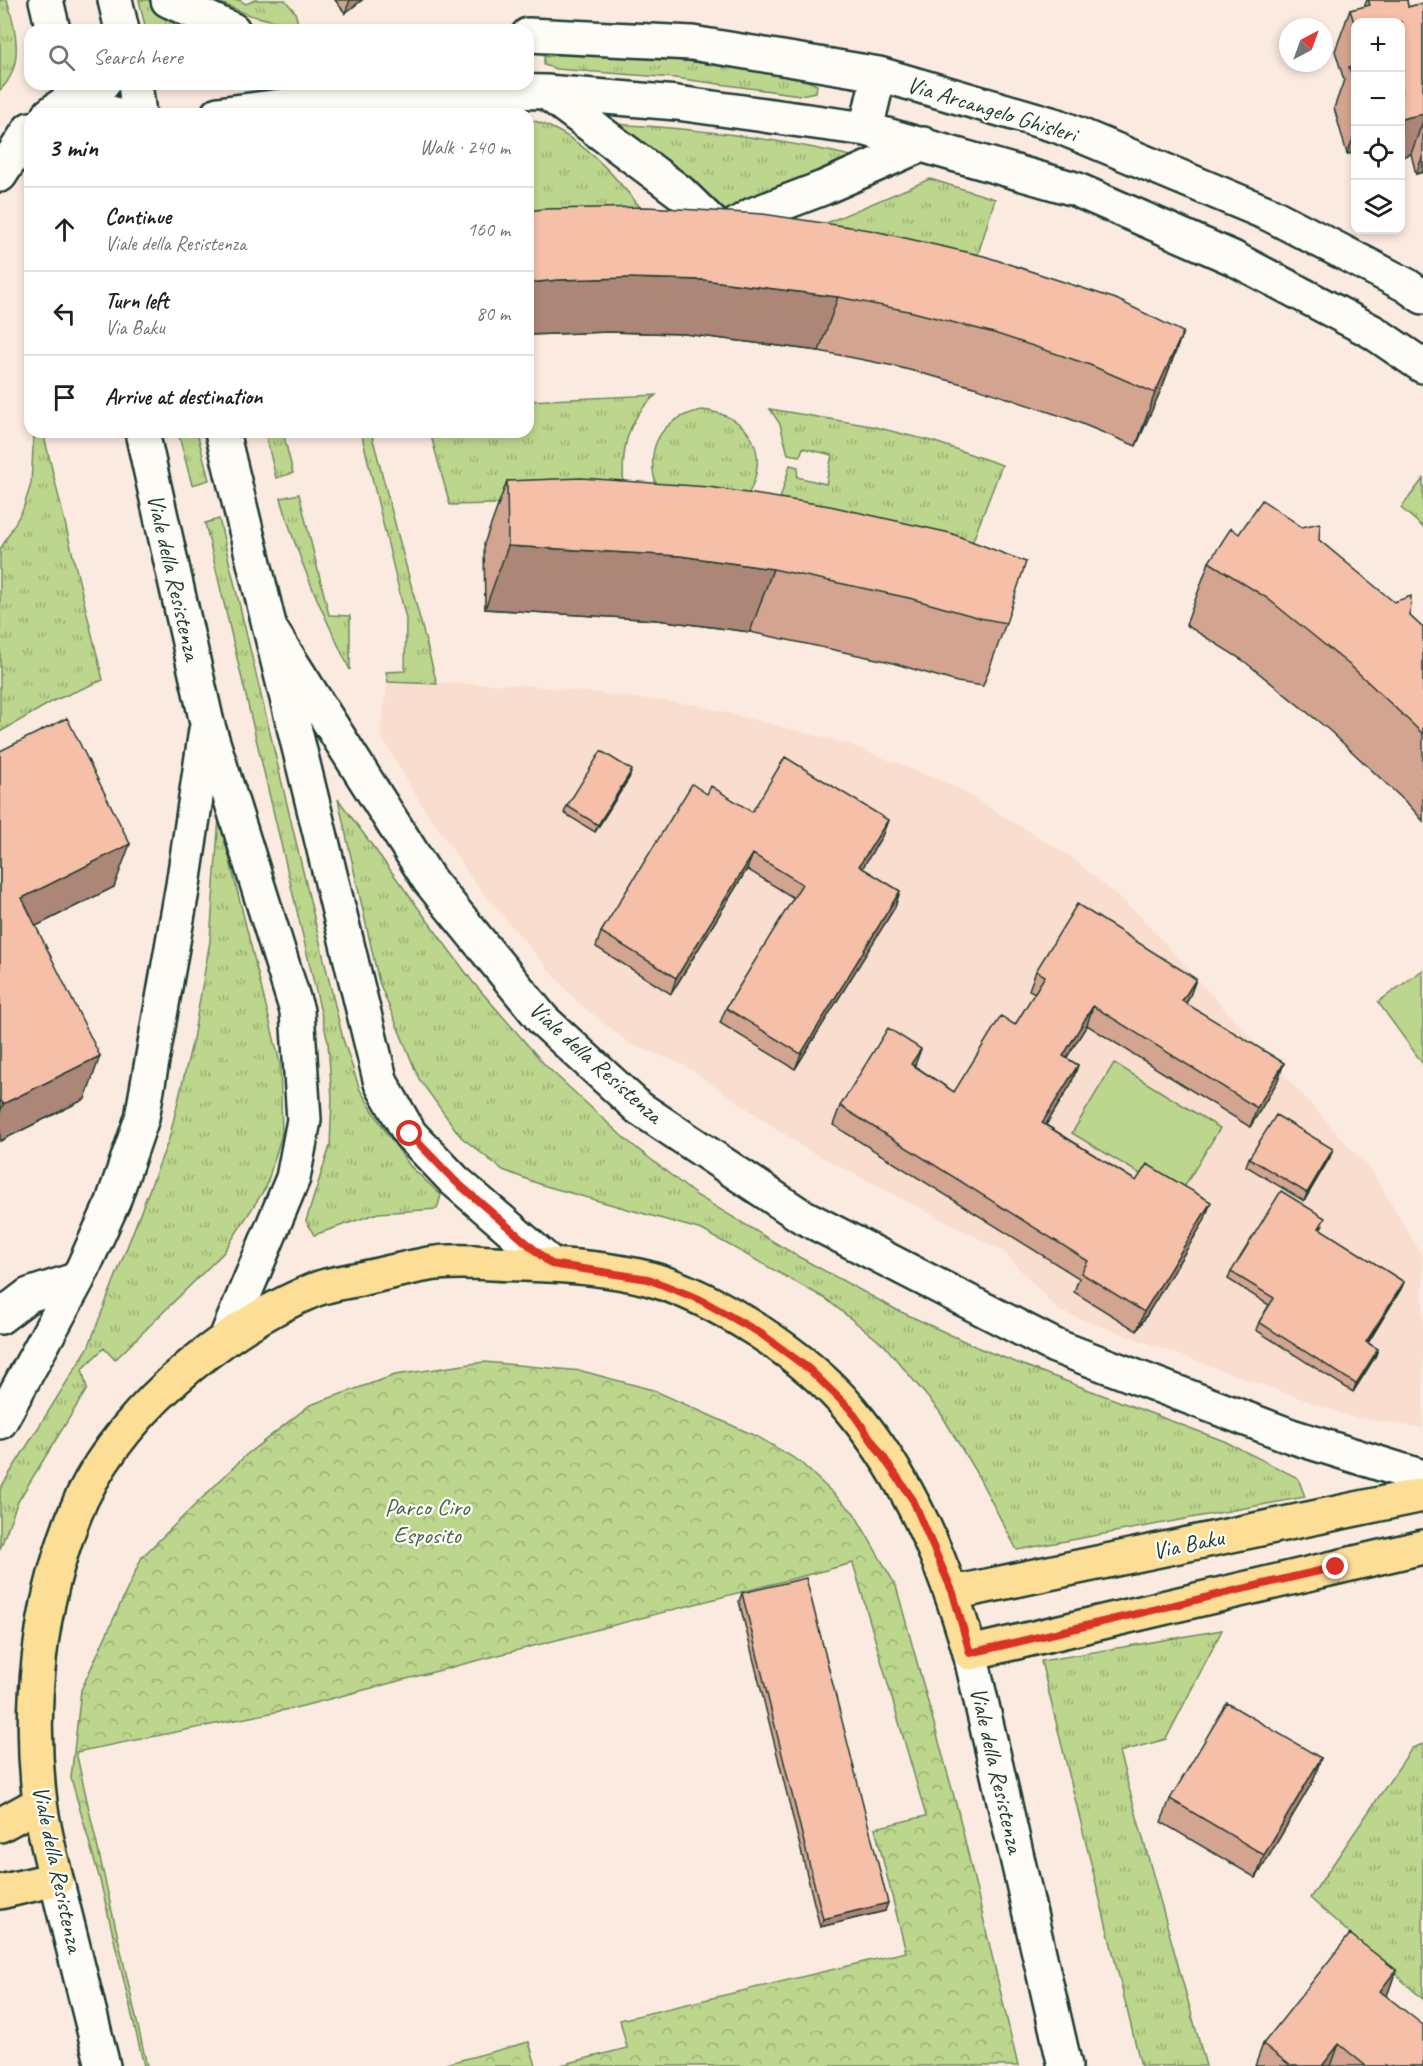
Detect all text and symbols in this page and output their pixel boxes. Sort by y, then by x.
north arrow [1279,18,1333,72]
map controls [1351,18,1405,234]
button: + [1351,18,1405,72]
search box [24,24,534,90]
icon: search [45,41,78,74]
text: Search here [93,43,183,71]
street label: Via Arcangelo Ghisleri [903,69,1083,150]
button: − [1351,72,1405,126]
button: locate [1351,126,1405,180]
text: 3 min [48,131,98,164]
text: Walk · 240 m [420,135,510,160]
button: layers [1351,180,1405,234]
text: Continue [105,203,171,231]
icon: ahead [48,213,81,246]
text: 160 m [467,217,510,242]
text: Viale della Resistenza [105,231,246,256]
text: Turn left [105,287,169,315]
icon: left [48,297,81,330]
text: 80 m [476,301,510,326]
text: Via Baku [105,315,165,340]
icon: arrive [48,381,81,414]
text: Arrive at destination [105,383,262,411]
street label: Viale della Resistenza [140,491,208,665]
street label: Viale della Resistenza [523,994,671,1131]
route start [396,1120,422,1146]
park label: Parco Ciro Esposito [384,1492,471,1550]
street label: Via Baku [1150,1521,1228,1566]
route end [1322,1553,1348,1579]
street label: Viale della Resistenza [963,1684,1031,1858]
street label: Viale della Resistenza [26,1783,91,1957]

